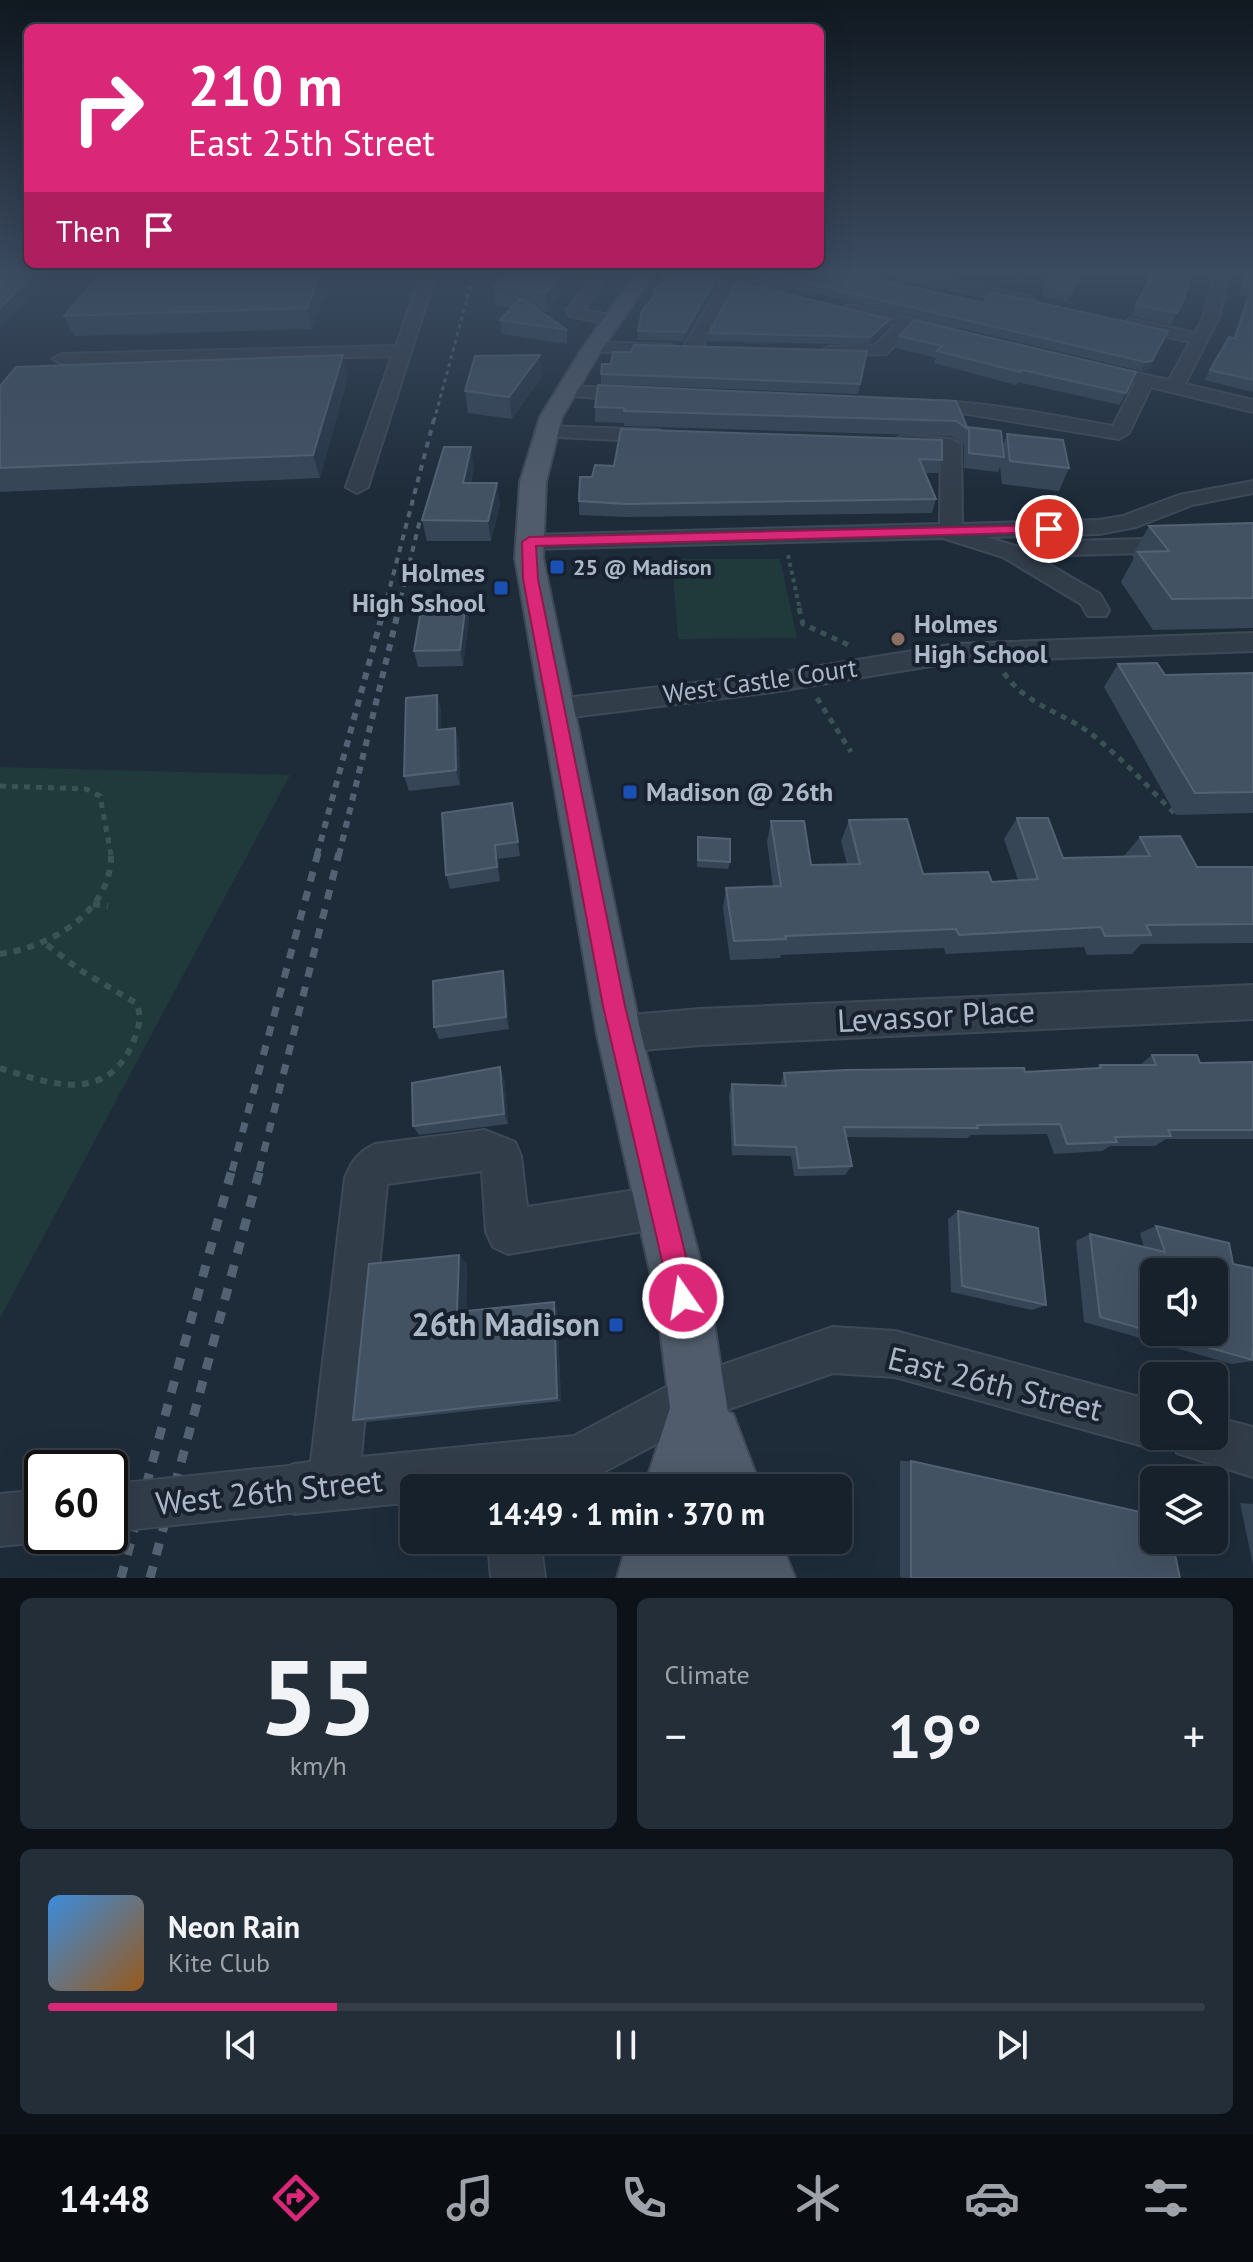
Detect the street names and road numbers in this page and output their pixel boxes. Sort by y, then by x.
street label: West Castle Court [661,651,859,710]
street label: Levassor Place [836,989,1036,1041]
street label: East 26th Street [884,1336,1107,1430]
street label: West 26th Street [153,1458,385,1524]

